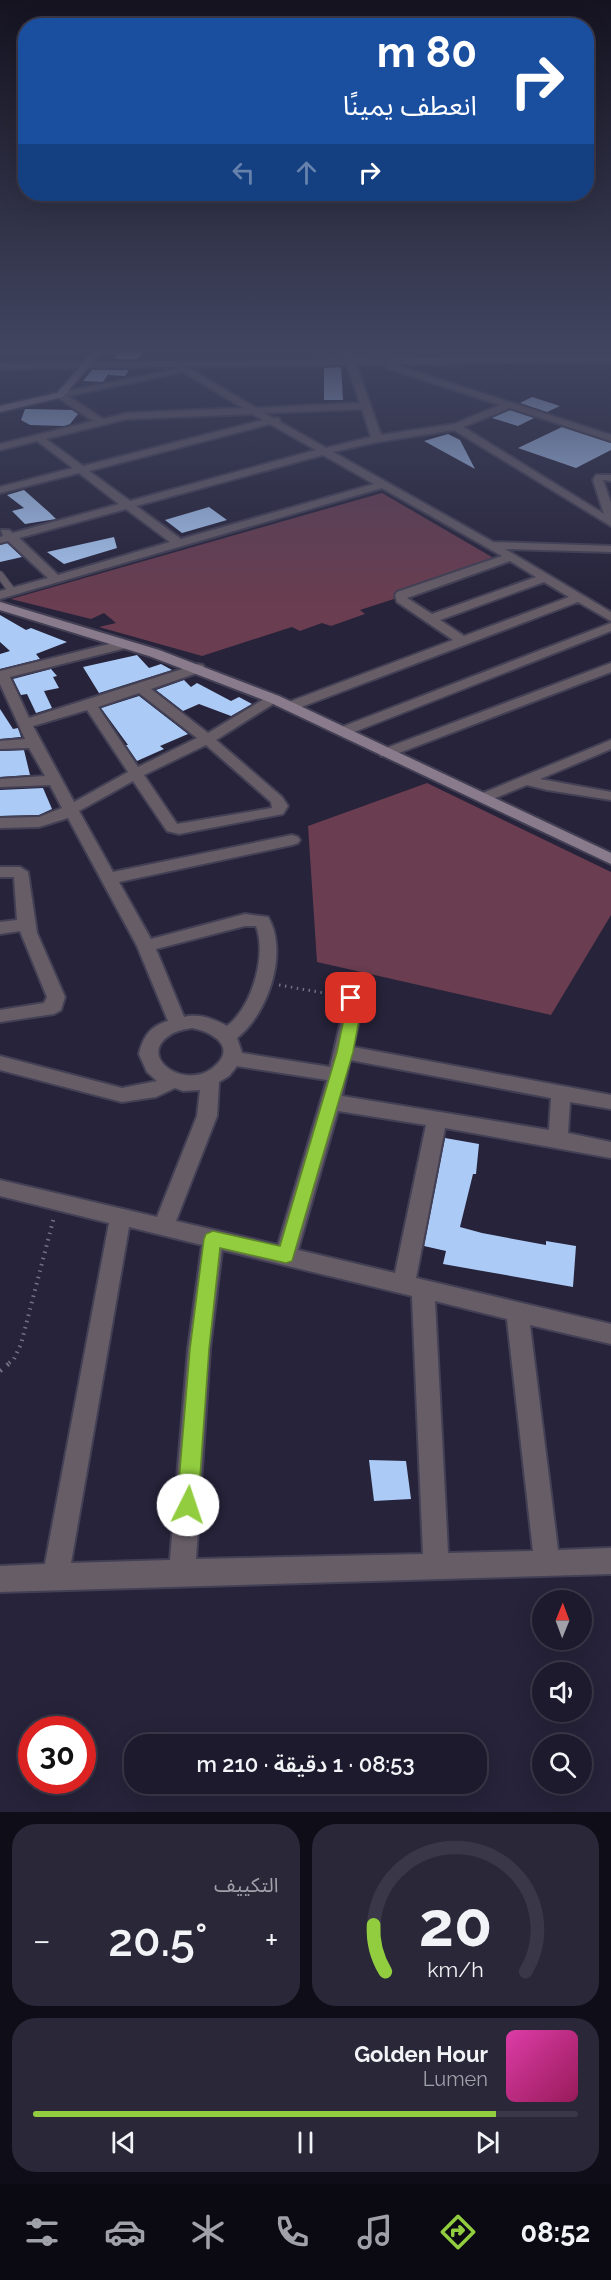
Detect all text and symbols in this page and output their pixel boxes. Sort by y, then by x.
text: 80 m [377,28,477,77]
icon: right [498,42,576,120]
text: انعطف يمينًا [343,90,477,121]
icon: left [227,156,260,189]
icon: ahead [290,156,323,189]
icon: right [353,156,386,189]
pin [325,972,376,1023]
icon: arrive [334,981,367,1014]
position arrow [156,1473,220,1537]
north arrow [532,1590,592,1650]
map controls [532,1590,592,1794]
button: sound [532,1662,592,1722]
speed limit sign: 30 [18,1716,96,1794]
button: search [532,1734,592,1794]
text: 08:53 · 1 دقيقة · 210 m [197,1751,414,1777]
text: التكييف [214,1873,279,1897]
text: 20 [418,1887,492,1961]
text: 20.5° [108,1914,207,1967]
text: − [33,1921,51,1960]
text: + [265,1921,278,1960]
text: km/h [427,1957,484,1982]
text: Golden Hour [354,2041,488,2067]
text: Lumen [423,2067,488,2091]
icon: previous [107,2126,140,2159]
icon: pause [289,2126,322,2159]
icon: next [471,2126,504,2159]
icon: filters [21,2211,63,2253]
icon: car [104,2211,146,2253]
icon: climate [187,2211,229,2253]
icon: phone [271,2211,313,2253]
icon: music [354,2211,396,2253]
icon: directions [437,2211,479,2253]
text: 08:52 [521,2217,590,2248]

